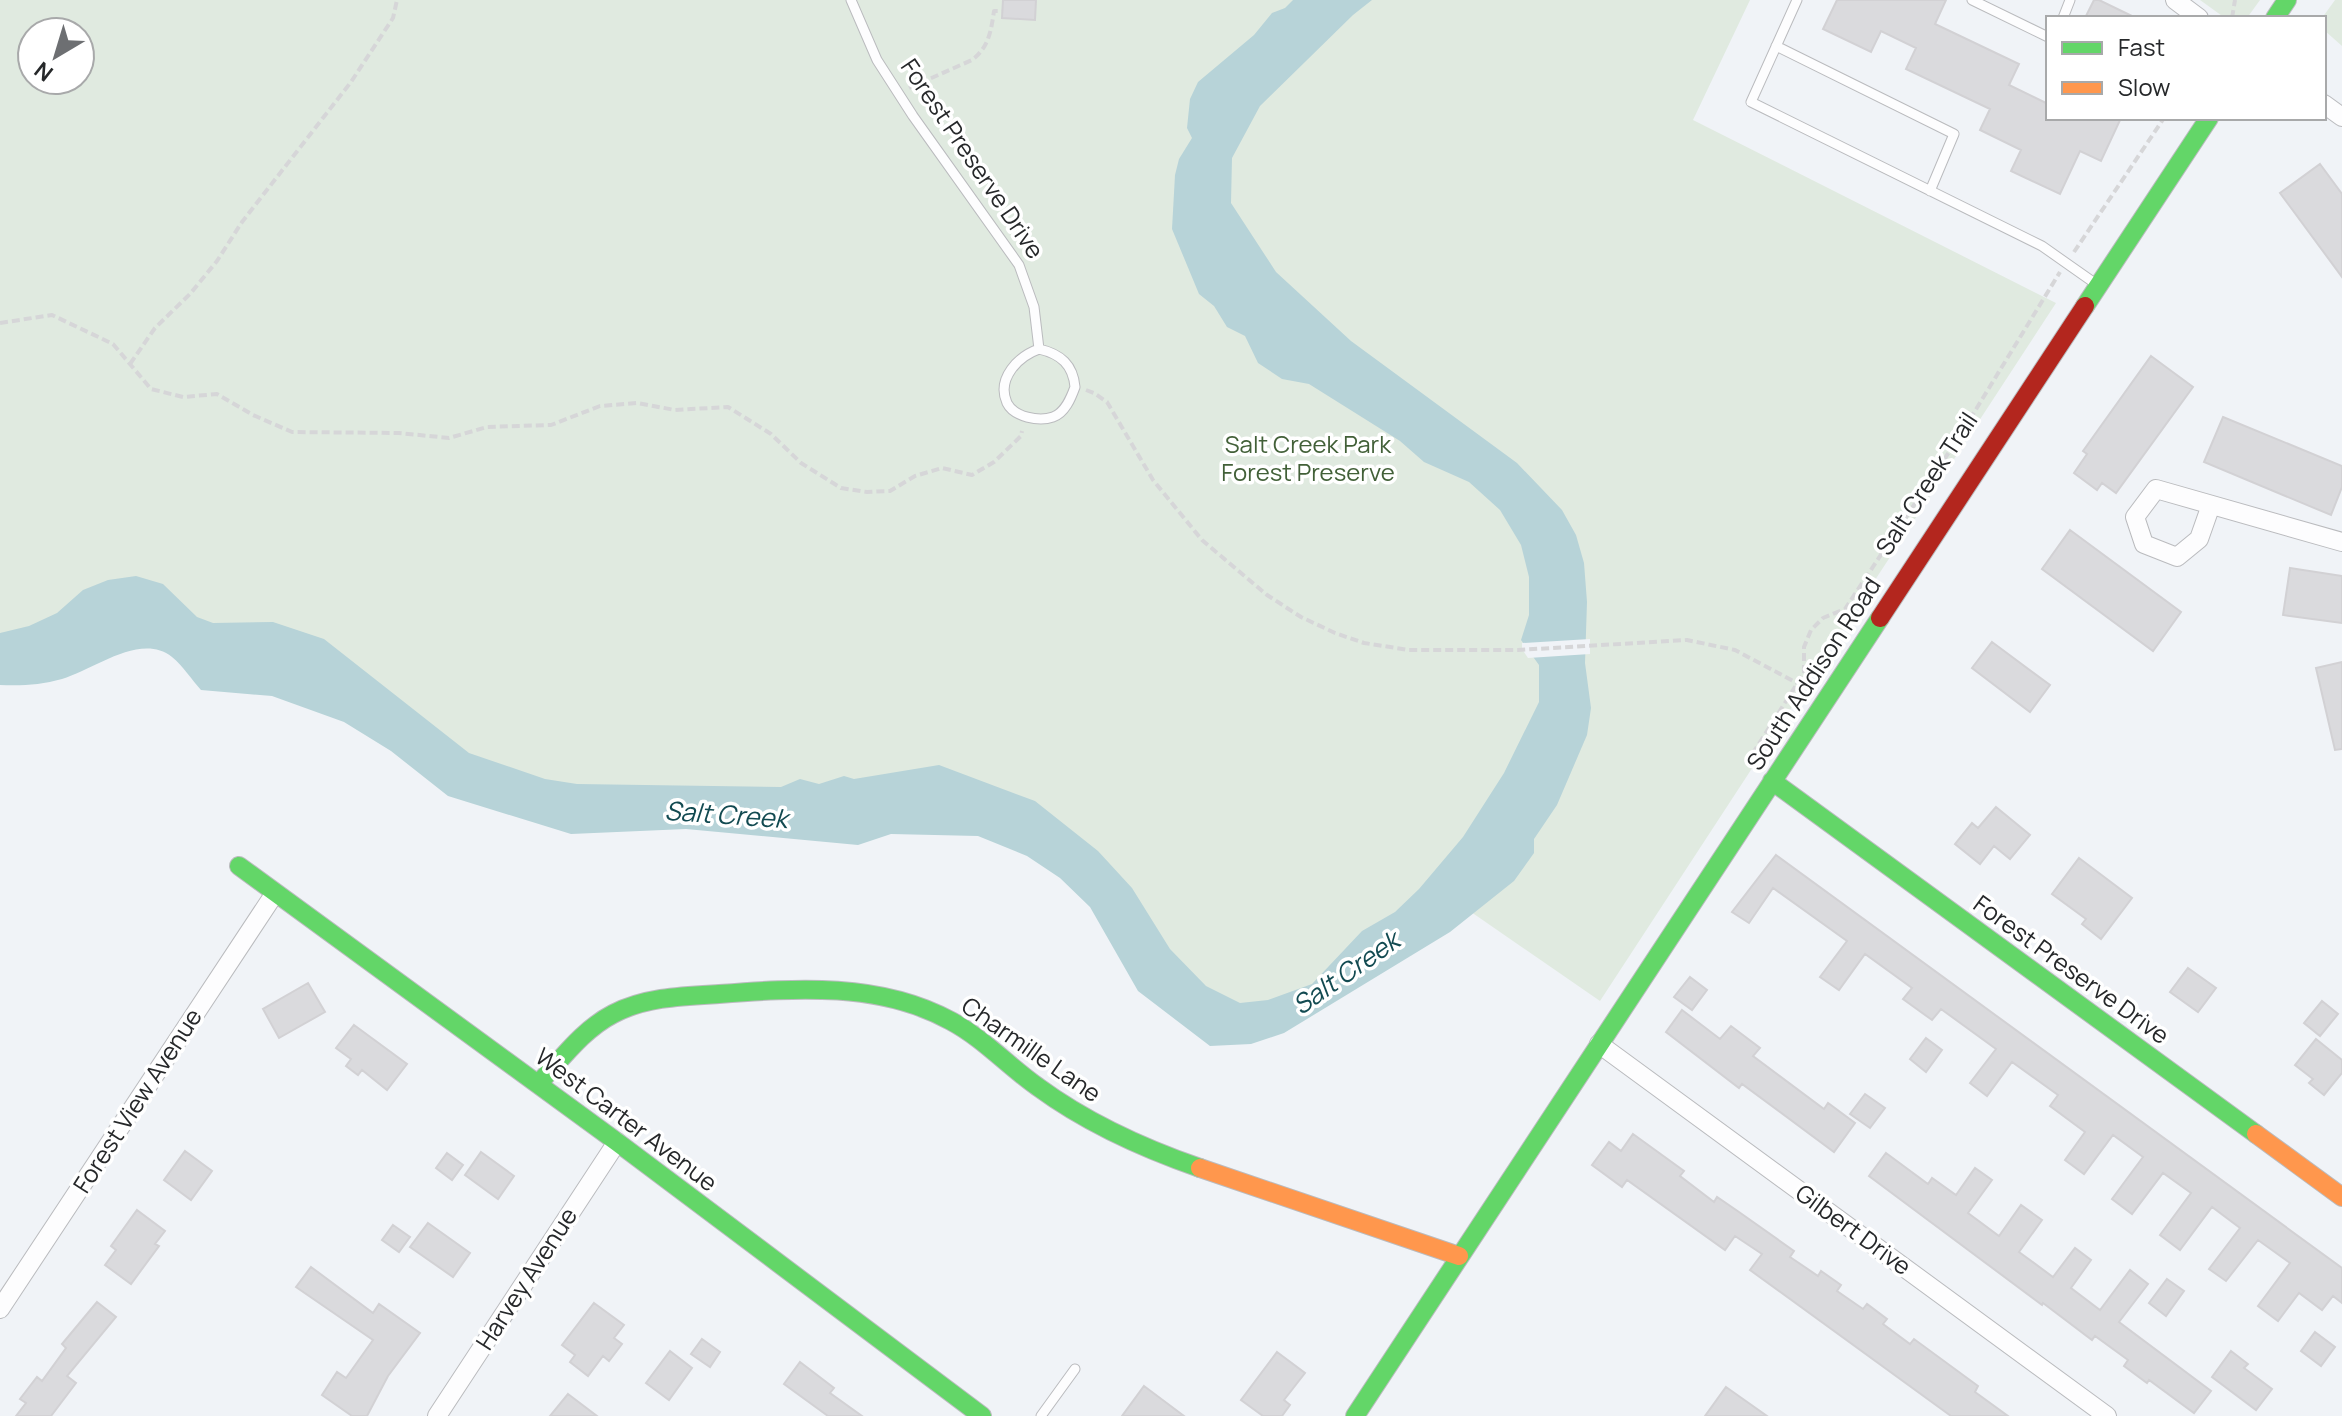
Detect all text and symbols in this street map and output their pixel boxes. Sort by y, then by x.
north arrow [16,16,96,96]
legend [2046,16,2326,120]
text: Fast [2118,30,2165,63]
street label: Forest Preserve Drive [894,52,1052,264]
text: N [28,55,59,88]
text: Slow [2118,70,2171,103]
street label: Salt Creek Trail [1867,405,1984,561]
park label: Salt Creek Park Forest Preserve [1221,427,1395,488]
street label: South Addison Road [1738,570,1888,776]
water label: Salt Creek [663,792,793,837]
street label: Forest Preserve Drive [1967,887,2176,1051]
water label: Salt Creek [1285,920,1410,1022]
street label: Charmille Lane [956,988,1108,1109]
street label: Forest View Avenue [65,1001,209,1199]
street label: West Carter Avenue [529,1039,725,1198]
street label: Gilbert Drive [1789,1176,1918,1282]
street label: Harvey Avenue [467,1201,584,1356]

